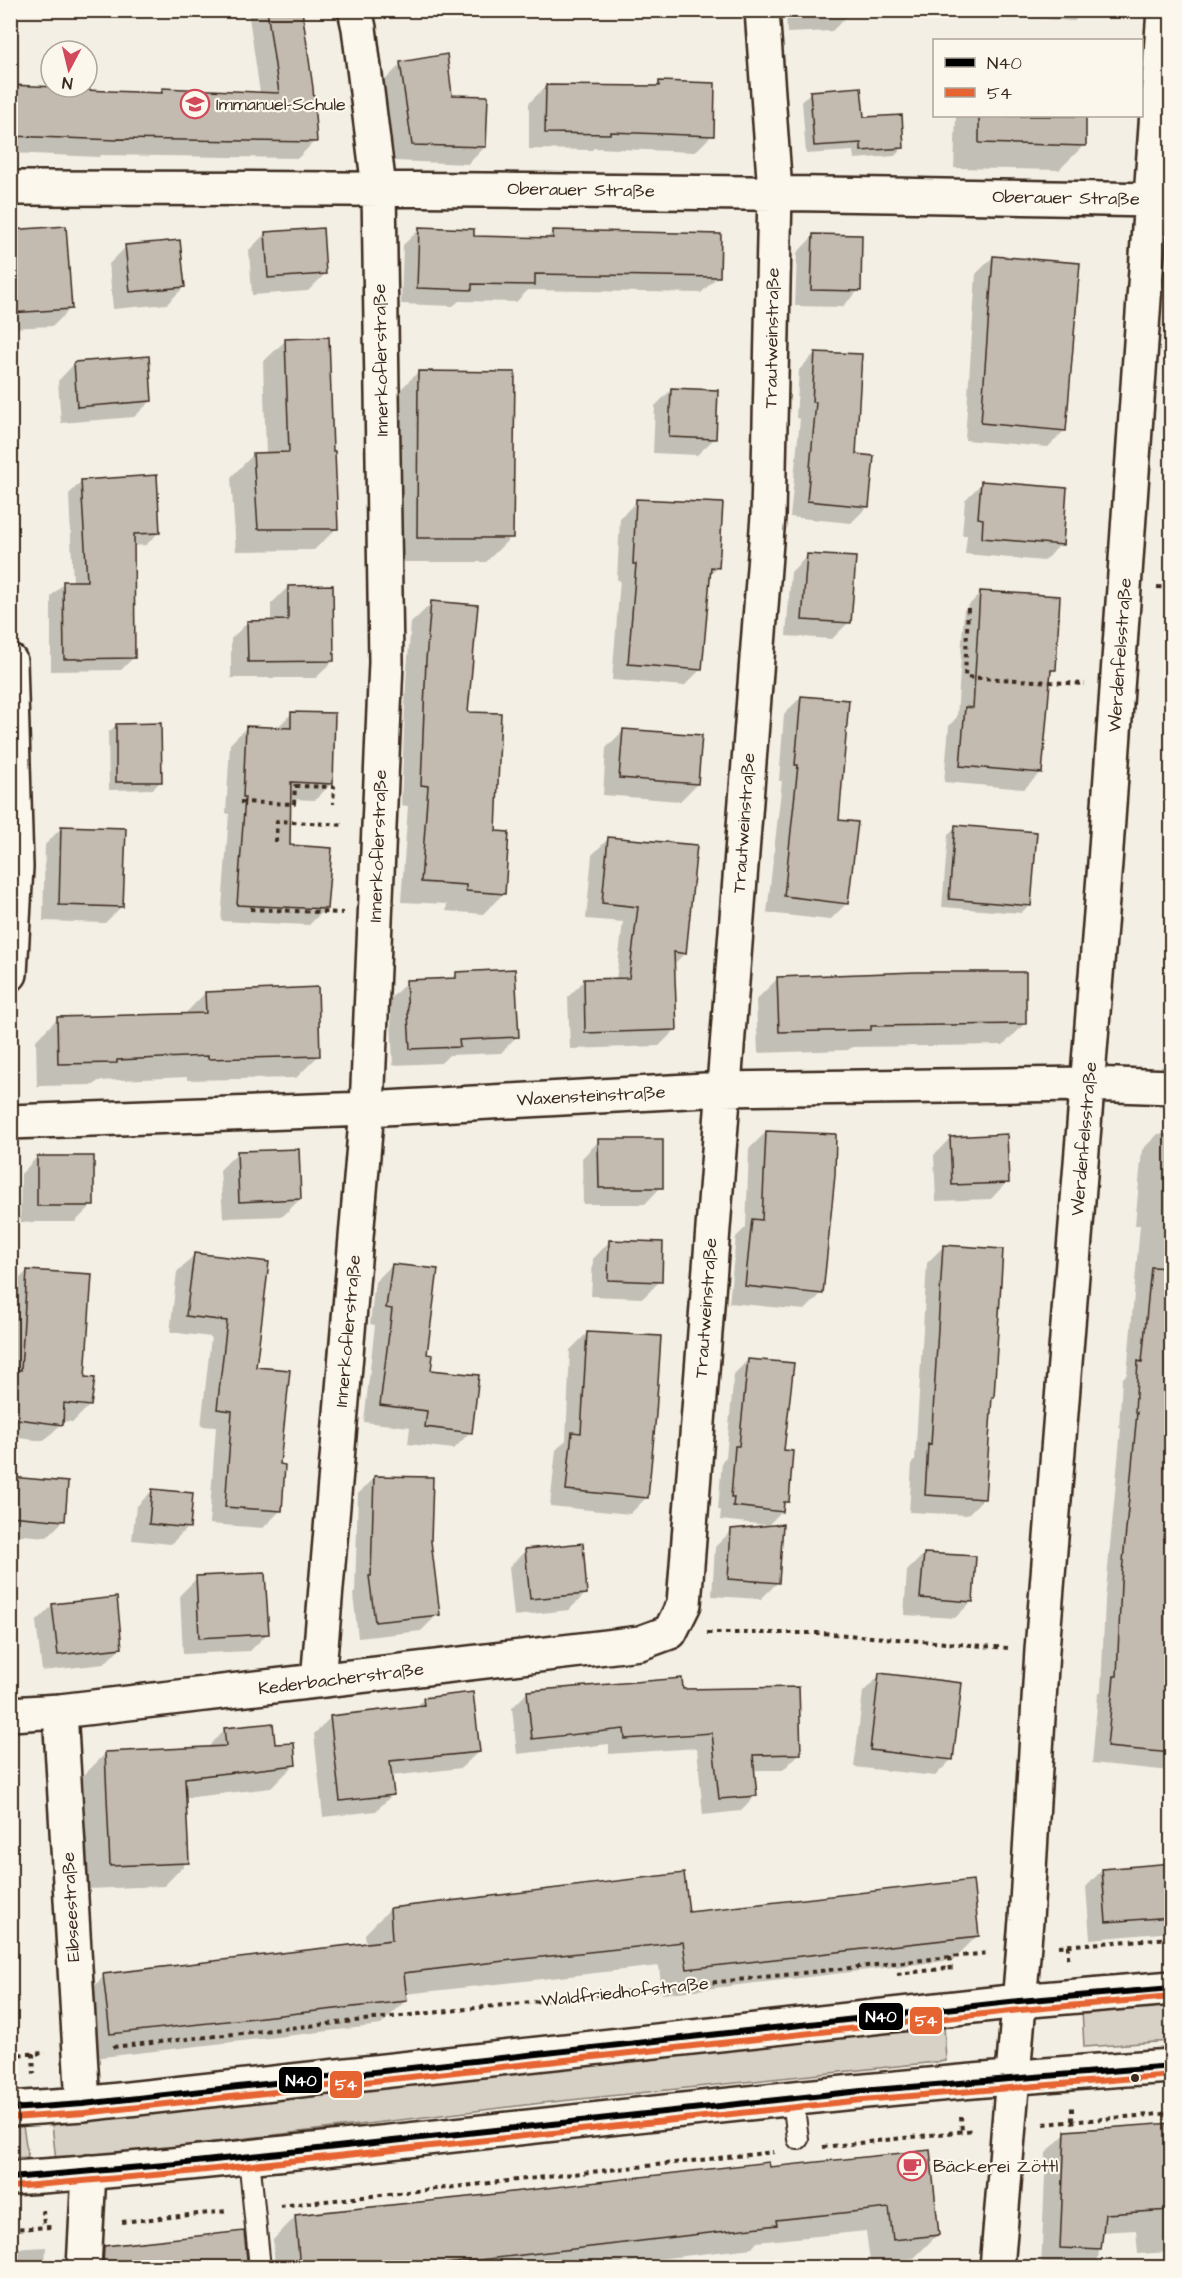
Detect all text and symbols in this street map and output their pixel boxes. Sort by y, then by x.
north arrow [39,39,99,99]
legend [933,39,1143,117]
text: N40 [987,51,1022,76]
text: N [61,71,74,94]
text: 54 [987,81,1012,106]
school or university icon: Immanuel-Schule [179,88,211,120]
place label: Immanuel-Schule [216,92,346,117]
street label: Oberauer Straße [507,176,655,204]
street label: Oberauer Straße [992,184,1140,212]
street label: Trautweinstraße [758,267,786,409]
street label: Innerkoflerstraße [367,283,395,437]
street label: Werdenfelsstraße [1102,577,1138,733]
street label: Trautweinstraße [727,752,761,894]
street label: Innerkoflerstraße [363,769,393,923]
street label: Werdenfelsstraße [1065,1061,1103,1217]
street label: Waxensteinstraße [516,1080,666,1112]
street label: Trautweinstraße [689,1237,723,1379]
street label: Innerkoflerstraße [329,1254,367,1408]
street label: Kederbacherstraße [257,1656,426,1702]
street label: Eibseestraße [56,1851,86,1963]
street label: Waldfriedhofstraße [540,1971,710,2013]
line badge: N40 [858,2002,904,2031]
text: N40 [865,2006,897,2028]
line badge: 54 [909,2006,943,2035]
text: 54 [915,2010,937,2032]
line badge: N40 [278,2066,323,2094]
text: N40 [285,2070,317,2092]
line badge: 54 [329,2070,363,2099]
unlabelled marker [1129,2072,1141,2084]
text: 54 [335,2074,357,2096]
cafe icon: Bäckerei Zöttl [896,2150,928,2182]
place label: Bäckerei Zöttl [933,2154,1059,2179]

